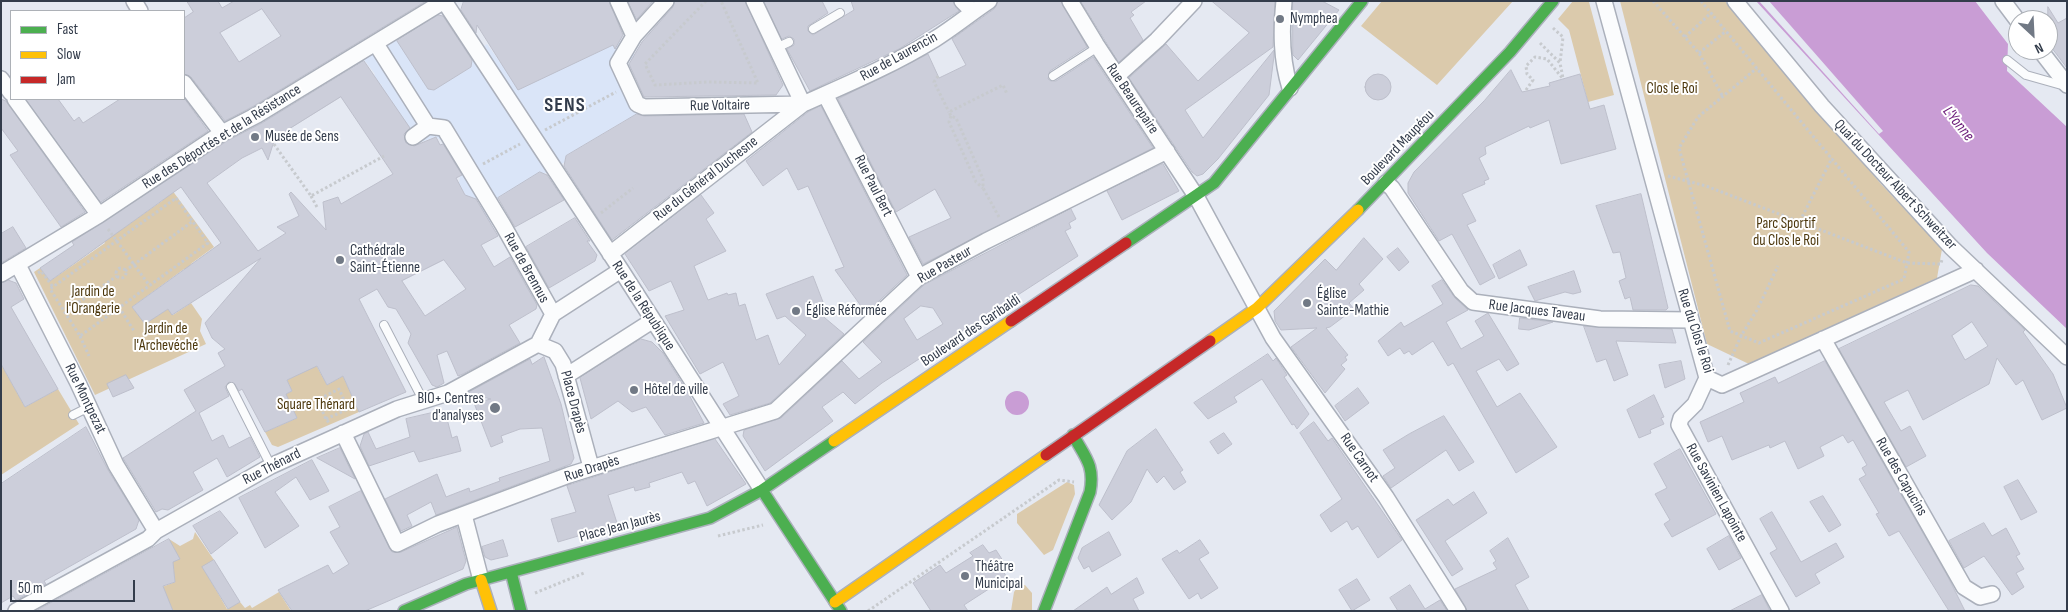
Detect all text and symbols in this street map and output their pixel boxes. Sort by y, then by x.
legend [10,10,185,100]
place label: Nymphea [1290,10,1338,28]
north arrow [2008,10,2058,60]
marker: Nymphea [1274,13,1286,25]
text: Fast [57,20,78,39]
street label: Rue de Laurencin [857,28,941,86]
text: N [2032,39,2046,57]
text: Slow [57,45,81,64]
street label: Rue Beaurepaire [1102,60,1162,138]
text: Jam [57,70,75,89]
park label: Clos le Roi [1646,80,1698,98]
street label: Rue des Déportés et de la Résistance [139,81,305,193]
district label: SENS [544,94,586,118]
street label: Rue Voltaire [690,96,750,116]
water label: L'Yonne [1938,103,1978,145]
street label: Boulevard Maupéou [1358,107,1438,189]
street label: Quai du Docteur Albert Schweitzer [1830,116,1960,254]
place label: Musée de Sens [265,128,339,146]
marker: Musée de Sens [249,131,261,143]
street label: Rue du Général Duchesne [650,133,762,225]
street label: Rue Paul Bert [850,152,896,220]
park label: Parc Sportif du Clos le Roi [1753,215,1819,250]
street label: Rue de Brennus [499,230,553,306]
place label: Cathédrale Saint-Étienne [350,242,420,277]
street label: Rue Pasteur [915,242,975,288]
marker: Cathédrale Saint-Étienne [334,254,346,266]
street label: Rue de la République [607,258,679,354]
park label: Jardin de l'Orangerie [66,283,120,318]
place label: Église Sainte-Mathie [1317,285,1389,320]
street label: Rue du Clos le Roi [1673,287,1717,375]
street label: Boulevard des Garibaldi [918,291,1024,371]
street label: Rue Jacques Taveau [1488,296,1586,326]
marker: Église Sainte-Mathie [1301,297,1313,309]
place label: Église Réformée [806,302,887,320]
marker: Église Réformée [790,305,802,317]
park label: Jardin de l'Archevéché [134,320,198,355]
street label: Rue Montpezat [60,361,110,437]
street label: Place Drapès [556,369,590,435]
place label: Hôtel de ville [644,381,708,399]
marker: Hôtel de ville [628,384,640,396]
place label: BIO+ Centres d'analyses [417,390,484,425]
park label: Square Thénard [277,396,355,414]
marker: BIO+ Centres d'analyses [488,401,502,415]
street label: Rue Carnot [1336,430,1382,486]
street label: Rue des Capucins [1871,435,1931,519]
street label: Rue Savinien Lapointe [1681,441,1751,545]
street label: Rue Thénard [240,445,304,489]
street label: Rue Drapès [562,452,622,486]
street label: Place Jean Jaurès [577,507,663,547]
place label: Théâtre Municipal [975,558,1023,593]
scale bar [12,570,138,602]
marker: Théâtre Municipal [959,570,971,582]
text: 50 m [18,579,43,598]

